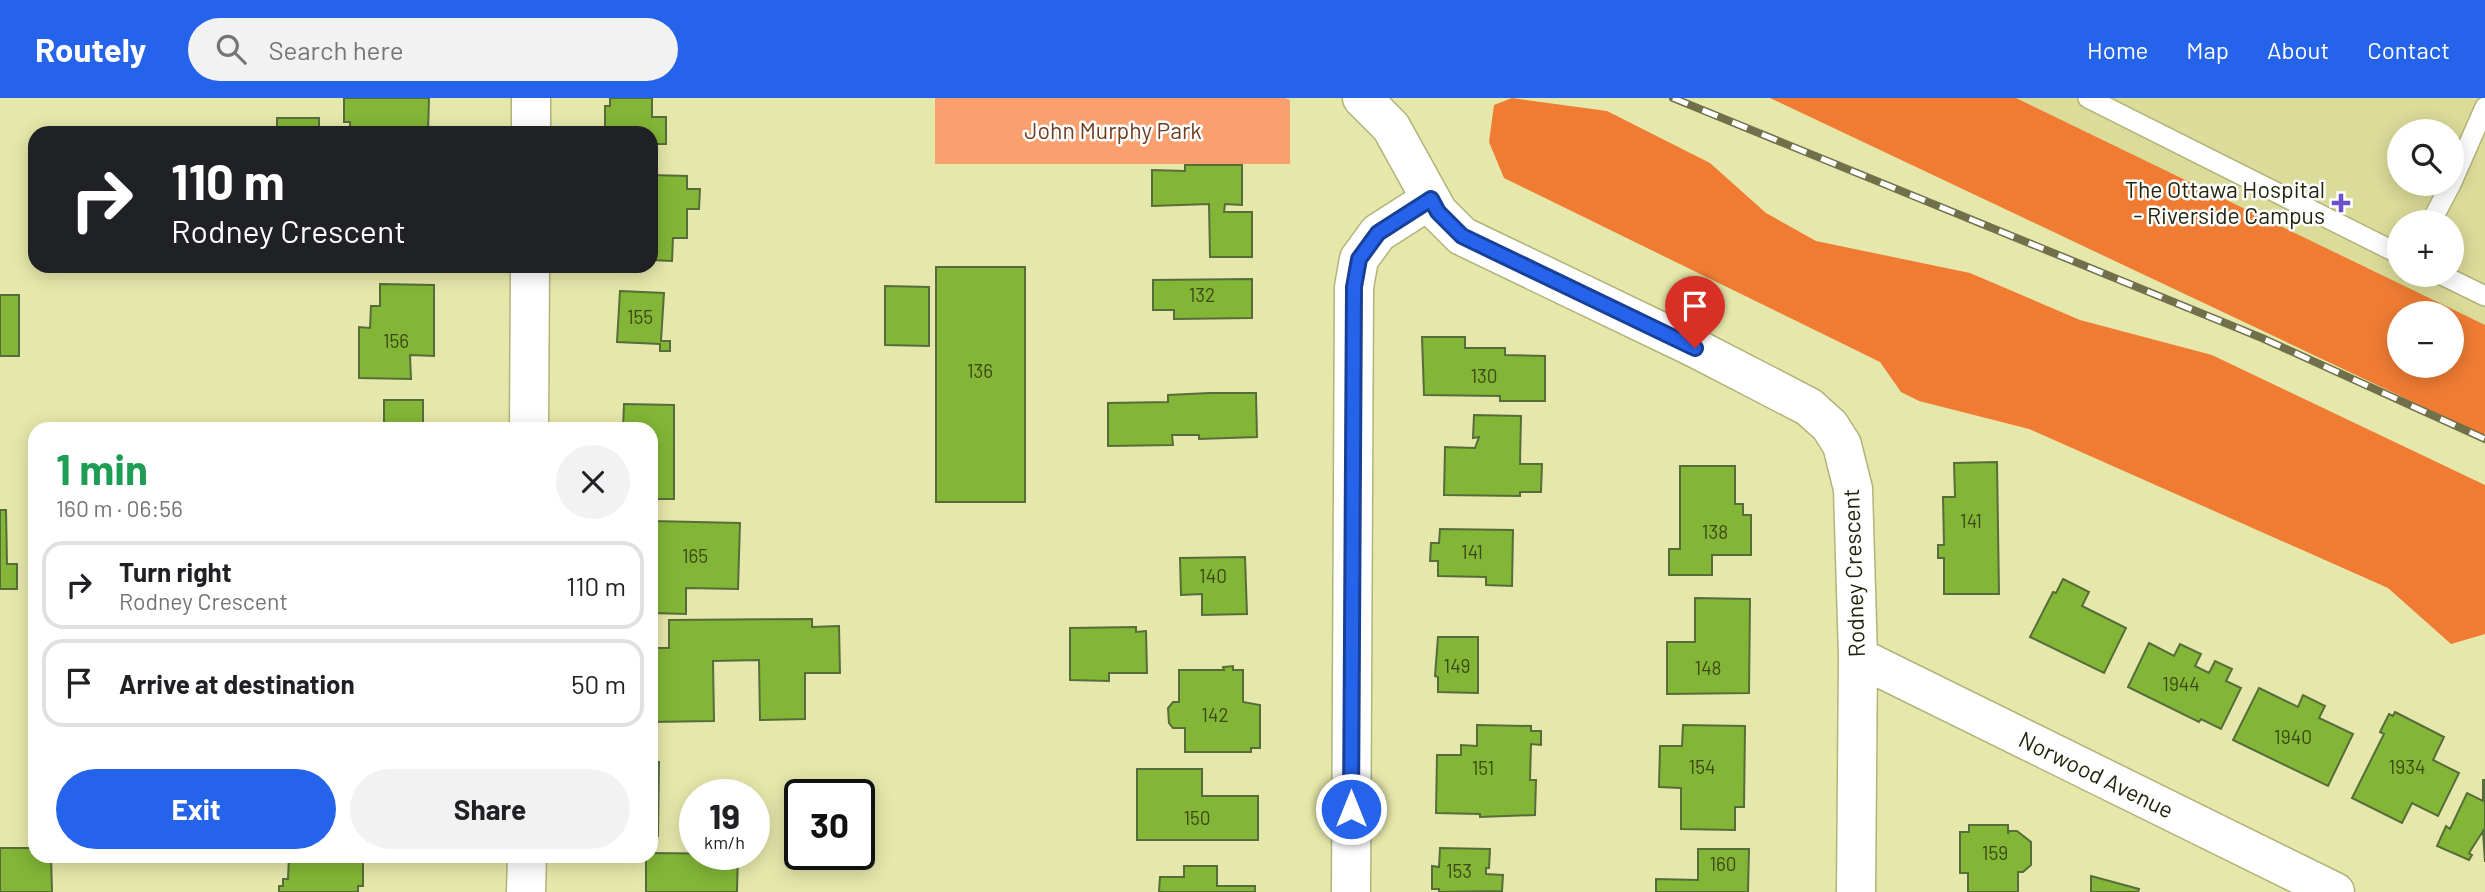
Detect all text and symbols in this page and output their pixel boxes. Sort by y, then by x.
search box [188,18,678,81]
text: Routely [35,29,146,69]
icon: search [212,30,250,68]
text: Search here [268,34,404,65]
text: Home [2087,35,2148,64]
text: Map [2186,35,2229,64]
text: About [2267,35,2329,64]
text: Contact [2367,35,2450,64]
park label: John Murphy Park [1024,116,1202,144]
map controls [2387,119,2464,378]
button: search [2387,119,2464,196]
text: 110 m [171,151,285,210]
icon: right [56,154,147,245]
place label: The Ottawa Hospital - Riverside Campus [2125,175,2325,229]
marker: The Ottawa Hospital - Riverside Campus [2331,193,2351,213]
button: + [2387,210,2464,287]
text: Rodney Crescent [171,211,406,249]
pin [1665,276,1725,348]
house number: 132 [1189,283,1215,306]
icon: arrive [1676,287,1714,325]
button: − [2387,301,2464,378]
house number: 155 [627,305,653,328]
house number: 156 [383,329,409,352]
house number: 136 [967,359,993,382]
house number: 130 [1470,364,1498,387]
text: 1 min [56,443,148,493]
button: close [556,445,630,519]
street label: Rodney Crescent [1836,488,1870,658]
text: 160 m · 06:56 [56,494,183,522]
house number: 141 [1960,509,1982,532]
house number: 138 [1702,520,1728,543]
house number: 141 [1461,540,1483,563]
house number: 165 [682,544,708,567]
text: Turn right [119,556,232,587]
house number: 140 [1199,564,1227,587]
icon: right [60,566,98,604]
text: 110 m [566,570,626,601]
text: Rodney Crescent [119,587,288,615]
house number: 149 [1443,654,1471,677]
house number: 148 [1694,656,1722,679]
icon: arrive [60,664,98,702]
text: Arrive at destination [119,668,355,699]
text: 50 m [571,668,626,699]
house number: 1944 [2162,672,2200,695]
house number: 142 [1201,703,1229,726]
street label: Norwood Avenue [2015,725,2178,824]
house number: 1940 [2274,725,2312,748]
house number: 154 [1689,755,1715,778]
house number: 1934 [2389,755,2425,778]
house number: 151 [1472,756,1494,779]
button: Exit [56,769,336,849]
button: Share [350,769,630,849]
position arrow [1314,772,1388,846]
speed limit sign: 30 [784,779,875,870]
text: 19 [709,794,740,836]
house number: 150 [1183,806,1211,829]
text: km/h [704,831,745,853]
house number: 159 [1982,841,2008,864]
house number: 160 [1709,852,1737,875]
house number: 153 [1446,859,1472,882]

